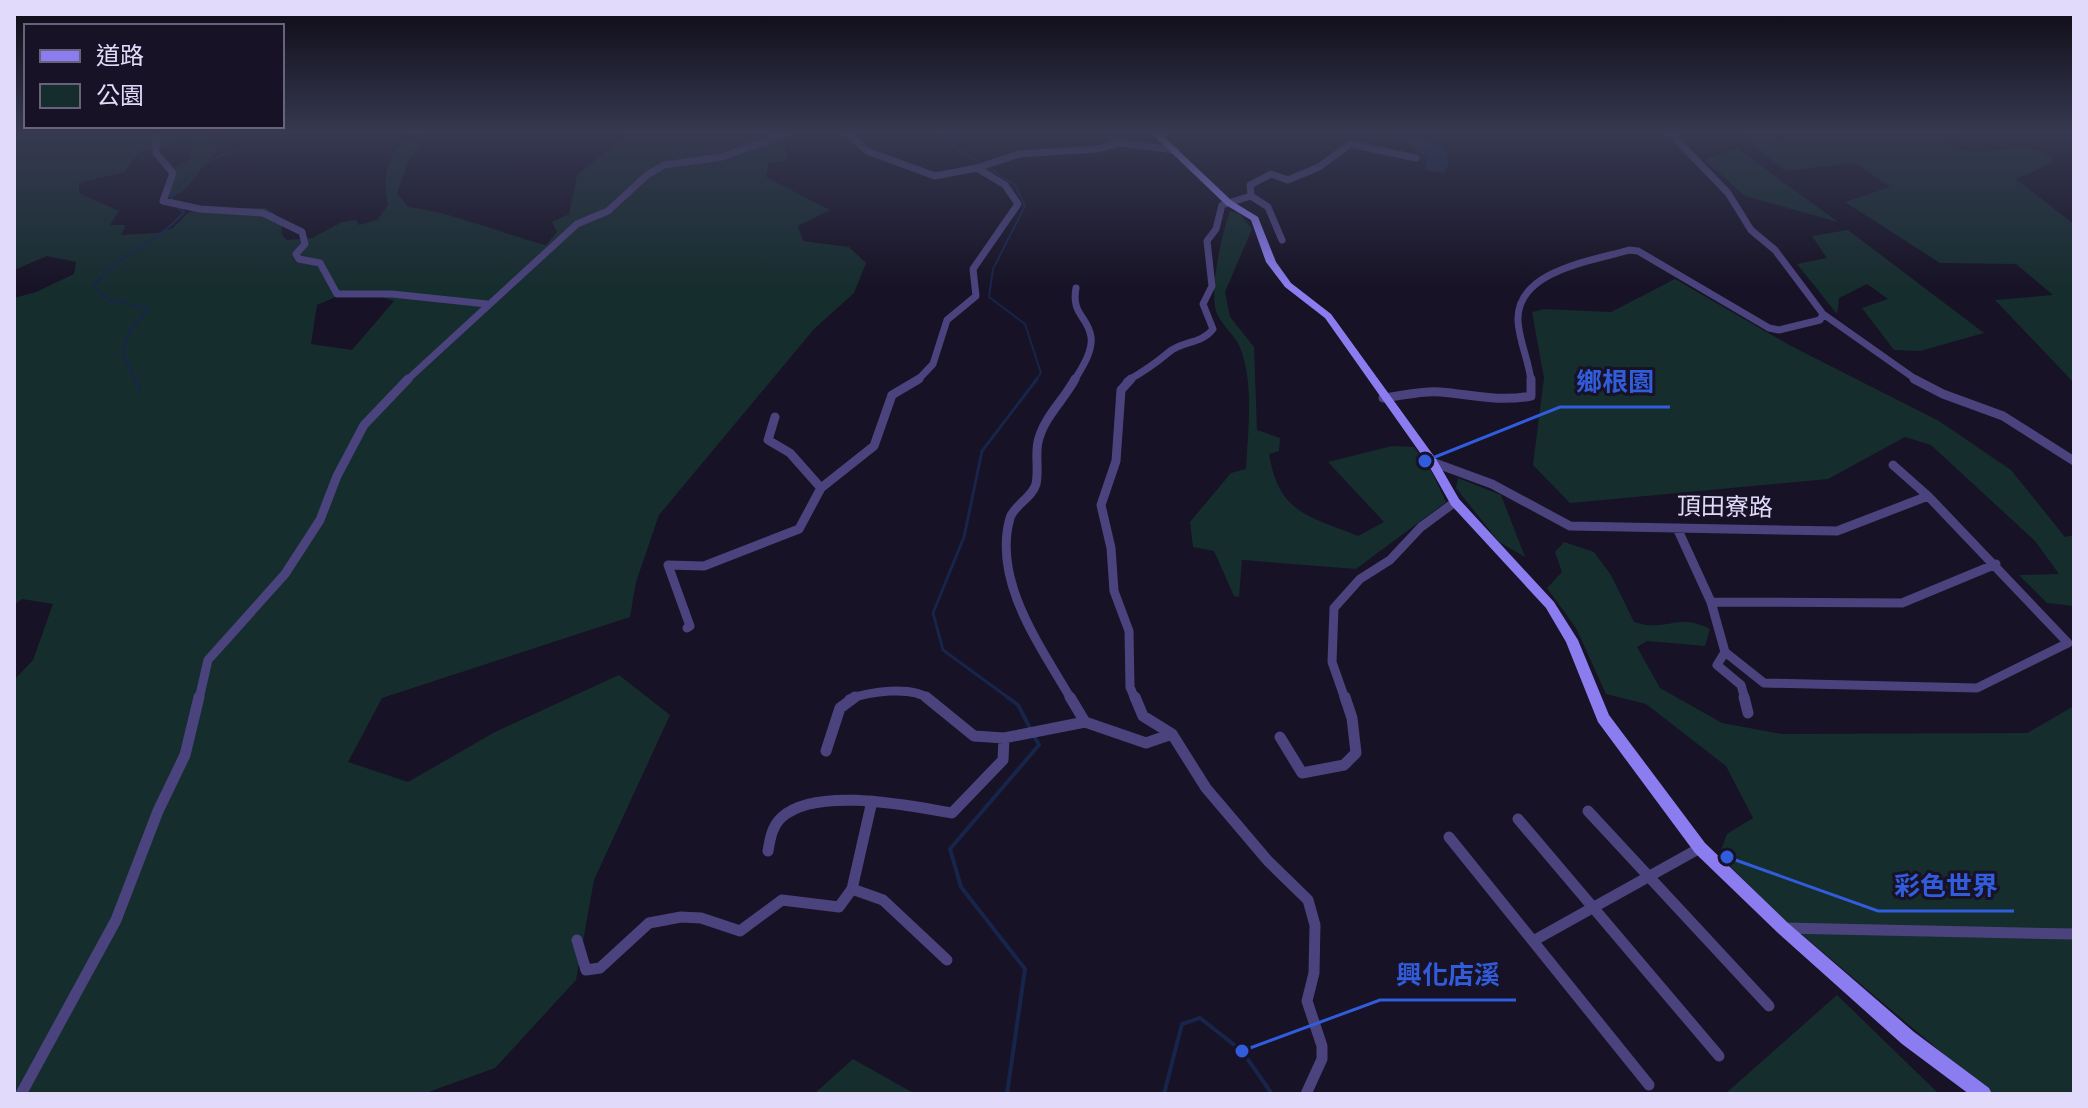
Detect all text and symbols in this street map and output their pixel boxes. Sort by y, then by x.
legend [24,24,284,128]
text: 道路 [96,39,144,74]
text: 公園 [96,79,144,114]
callout: 鄉根園 [1560,357,1670,407]
text: 鄉根園 [1576,364,1654,401]
street label: 頂田寮路 [1677,489,1773,526]
callout: 彩色世界 [1878,861,2014,911]
text: 彩色世界 [1894,868,1998,905]
callout: 興化店溪 [1380,950,1516,1000]
text: 興化店溪 [1396,957,1500,994]

